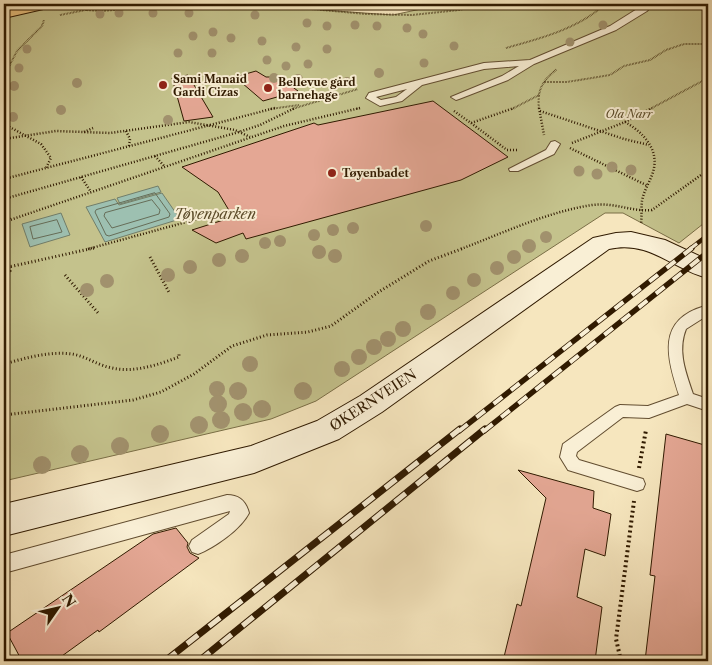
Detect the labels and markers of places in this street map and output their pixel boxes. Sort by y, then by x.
place label: Sami Manaid Gardi Cizas [173,72,248,99]
place label: Bellevue gård barnehage [277,75,356,102]
marker: Sami Manaid Gardi Cizas [157,79,169,91]
marker: Bellevue gård barnehage [262,82,274,94]
place label: Tøyenbadet [342,166,410,180]
marker: Tøyenbadet [326,167,338,179]

